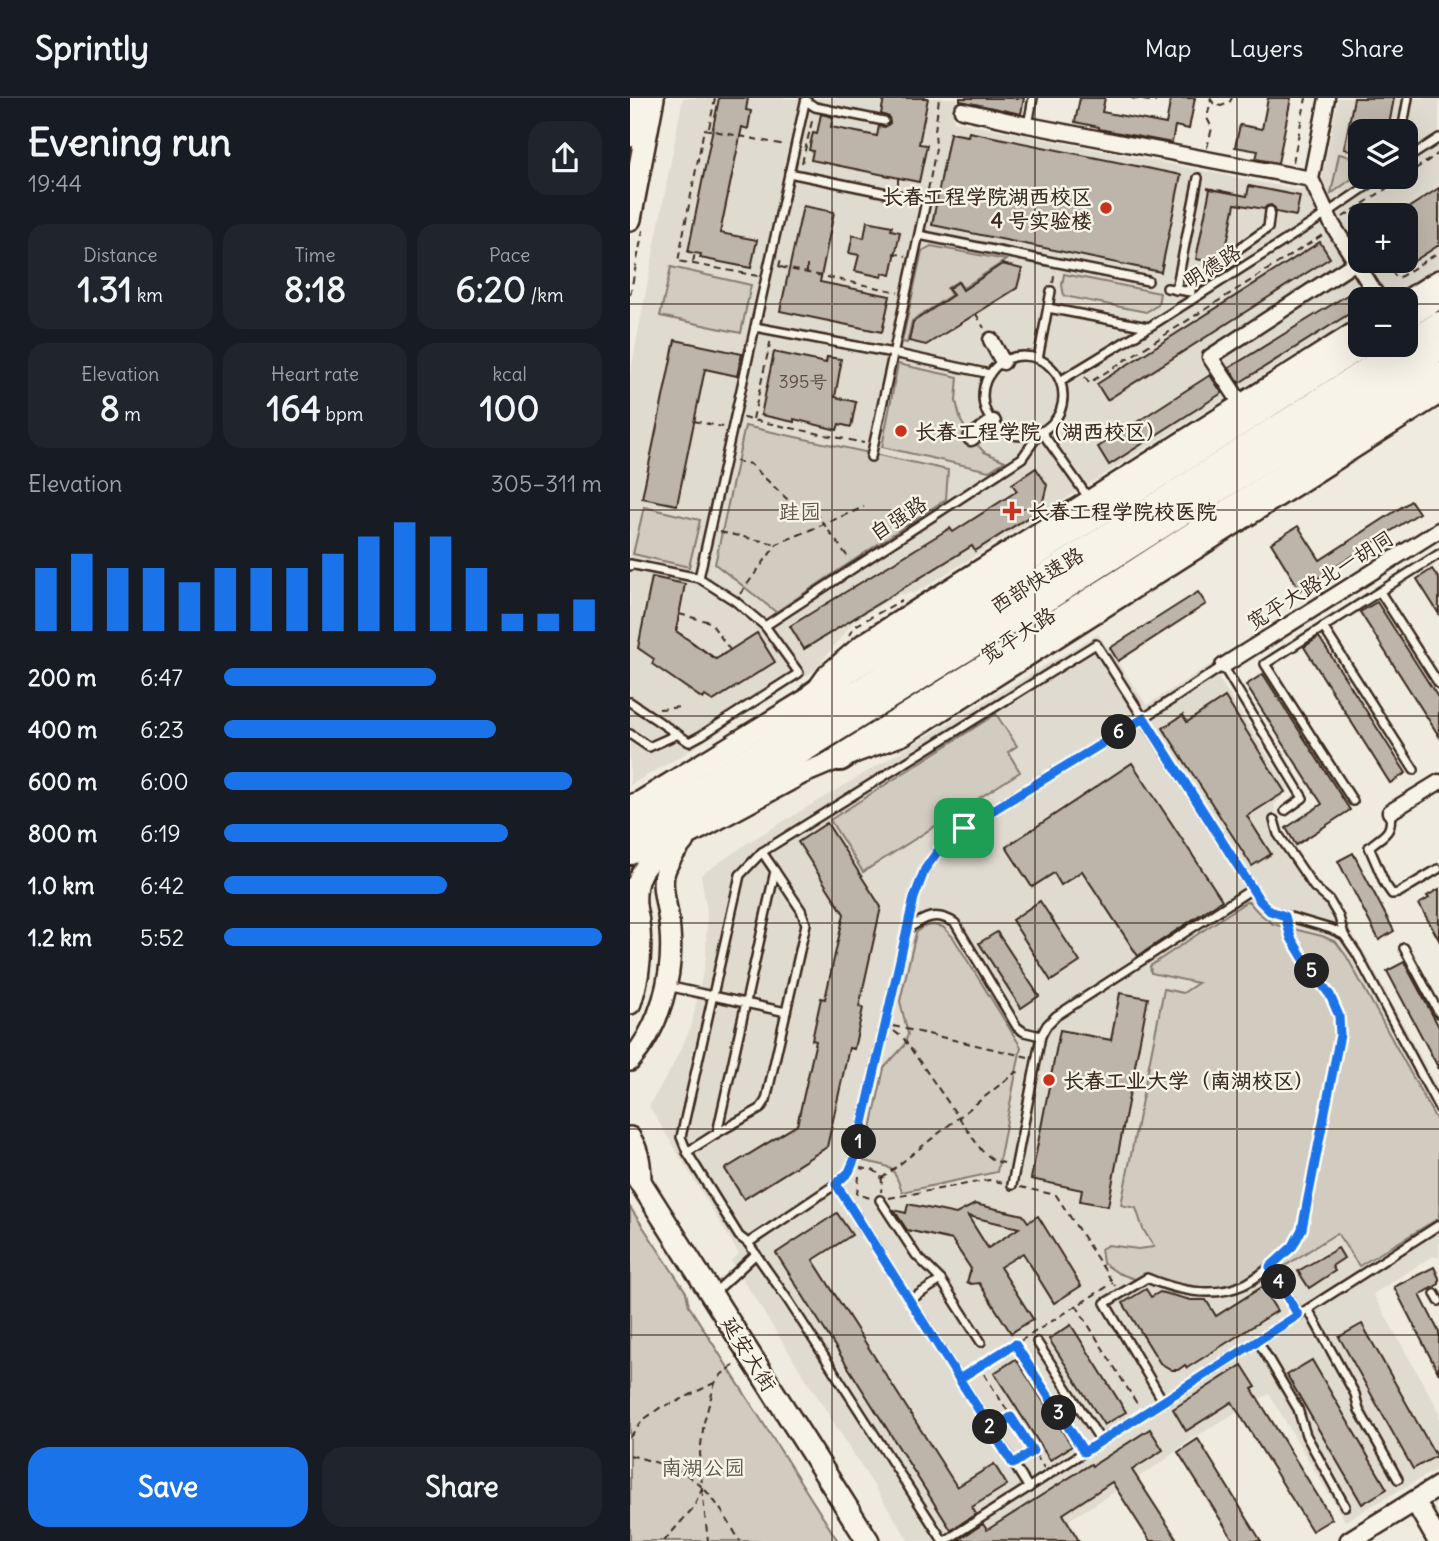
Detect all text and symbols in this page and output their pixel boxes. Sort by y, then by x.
text: Sprintly [35,27,149,69]
text: Map [1145,33,1191,63]
text: Layers [1229,33,1303,63]
text: Share [1341,33,1404,63]
text: Evening run [28,119,231,166]
map controls [1348,119,1418,357]
button: layers [1348,119,1418,189]
button: share [528,121,602,195]
text: 19:44 [28,169,82,198]
place label: 长春工程学院湖西校区 4 号实验楼 [882,183,1092,234]
marker: 长春工程学院湖西校区 4 号实验楼 [1098,200,1114,216]
button: + [1348,203,1418,273]
street label: 明德路 [1178,238,1246,294]
text: Distance [83,243,157,267]
text: Time [294,243,336,267]
text: Pace [489,243,530,267]
text: 1.31 [78,267,132,311]
text: 8:18 [284,267,346,311]
text: 6:20 [456,267,526,311]
text: km [132,283,163,307]
text: /km [526,283,564,307]
button: − [1348,287,1418,357]
text: Elevation [81,362,159,386]
text: Heart rate [271,362,359,386]
text: kcal [493,362,527,386]
house number: 395号 [779,370,827,393]
text: 8 [100,386,120,430]
text: 164 [267,386,321,430]
text: 100 [480,386,540,430]
text: m [120,402,141,426]
text: bpm [321,402,363,426]
place label: 长春工程学院（湖西校区） [915,418,1167,445]
marker: 长春工程学院（湖西校区） [893,423,909,439]
text: Elevation [28,469,122,498]
text: 305–311 m [491,469,602,498]
street label: 自强路 [864,490,932,546]
park label: 跬园 [779,498,821,525]
place label: 长春工程学院校医院 [1028,498,1217,525]
marker: 长春工程学院校医院 [1002,501,1022,521]
street label: 宽平大路北一胡同 [1242,524,1398,636]
street label: 西部快速路 [985,541,1089,619]
street label: 宽平大路 [975,601,1061,669]
text: 200 m [28,663,97,692]
text: 6:47 [140,663,183,692]
pin: 6 [1102,714,1136,750]
text: 400 m [28,715,97,744]
text: 6:23 [140,715,184,744]
text: 6 [1113,719,1124,743]
text: 600 m [28,767,97,796]
text: 6:00 [140,767,189,796]
pin [934,798,994,858]
icon: arrive [945,809,983,847]
text: 800 m [28,819,97,848]
text: 6:19 [140,819,181,848]
text: 1.0 km [28,871,94,900]
text: 6:42 [140,871,184,900]
text: 1.2 km [28,923,92,952]
text: 5:52 [140,923,184,952]
pin: 5 [1294,954,1330,988]
text: 5 [1306,958,1317,982]
place label: 长春工业大学（南湖校区） [1063,1067,1315,1094]
marker: 长春工业大学（南湖校区） [1041,1072,1057,1088]
pin: 1 [842,1124,876,1160]
text: 1 [855,1129,862,1153]
pin: 4 [1262,1264,1296,1300]
text: 4 [1273,1269,1284,1293]
street label: 延安大街 [715,1311,783,1397]
pin: 3 [1042,1396,1076,1430]
text: 3 [1053,1400,1064,1424]
pin: 2 [972,1410,1008,1444]
text: 2 [984,1414,995,1438]
button: Save [28,1447,308,1527]
button: Share [322,1447,602,1527]
park label: 南湖公园 [661,1454,745,1481]

